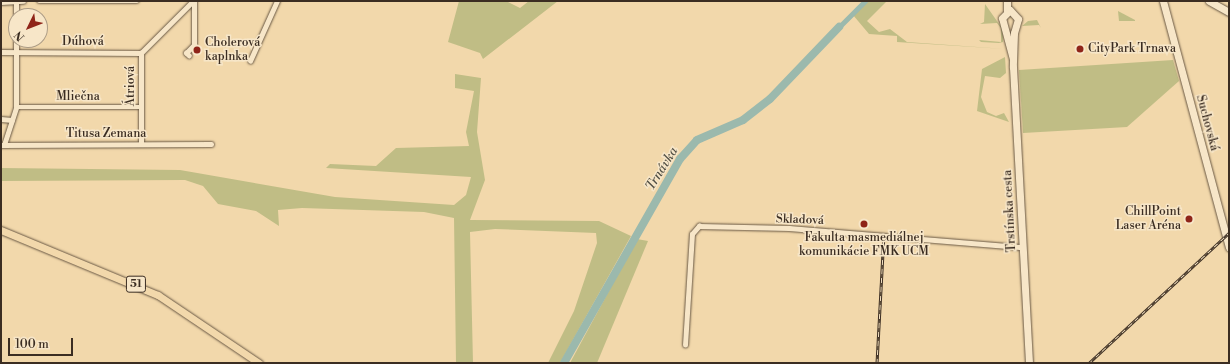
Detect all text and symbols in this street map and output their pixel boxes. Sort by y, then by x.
north arrow [8,8,48,48]
text: N [12,28,28,43]
street label: Dúhová [62,35,104,49]
place label: Cholerová kaplnka [205,36,260,64]
place label: CityPark Trnava [1088,42,1176,56]
marker: CityPark Trnava [1075,44,1085,54]
marker: Cholerová kaplnka [192,45,202,55]
street label: Átriová [124,66,138,106]
street label: Mliečna [56,90,100,104]
street label: Suchovská [1193,93,1221,153]
street label: Titusa Zemana [66,127,146,141]
water label: Trnávka [643,144,681,194]
street label: Trstínska cesta [1001,170,1019,252]
place label: ChillPoint Laser Aréna [1115,205,1181,233]
street label: Skladová [776,212,824,228]
marker: ChillPoint Laser Aréna [1184,214,1194,224]
marker: Fakulta masmediálnej komunikácie FMK UCM [859,219,869,229]
place label: Fakulta masmediálnej komunikácie FMK UCM [799,231,929,259]
road number: 51 [125,275,147,293]
scale bar [10,330,75,356]
text: 100 m [15,337,49,352]

